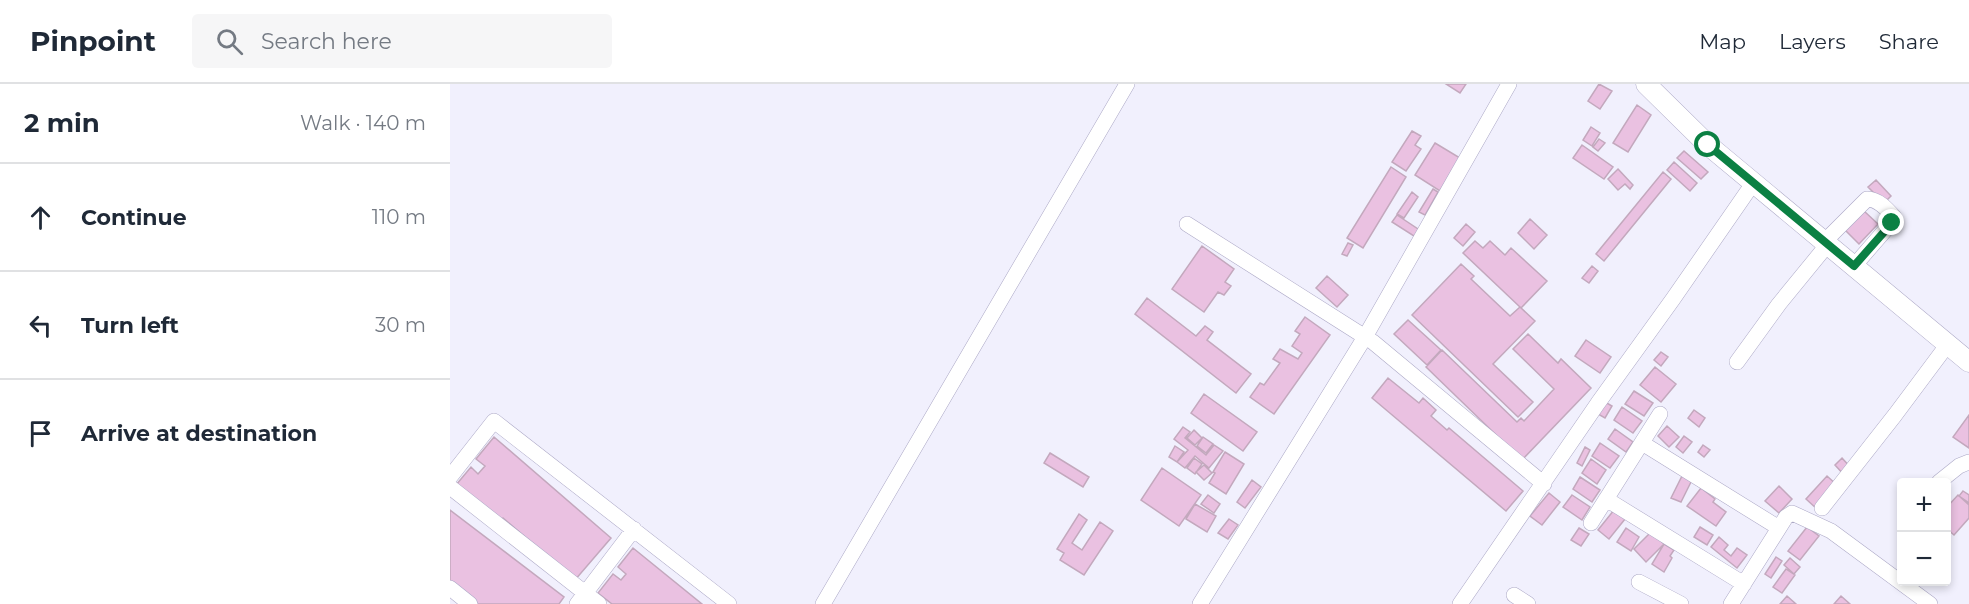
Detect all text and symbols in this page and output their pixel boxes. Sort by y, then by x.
search box [192,14,612,68]
text: Pinpoint [30,24,156,58]
icon: search [213,25,246,58]
text: Search here [261,28,392,55]
text: Map [1699,29,1746,54]
text: Layers [1779,29,1846,54]
text: Share [1879,29,1939,54]
text: 2 min [24,107,100,139]
text: Walk · 140 m [300,111,426,135]
route start [1694,131,1720,157]
icon: ahead [24,201,57,234]
text: Continue [81,204,187,231]
text: 110 m [372,205,426,229]
route end [1878,209,1904,235]
icon: left [24,309,57,342]
text: Turn left [81,312,179,339]
text: 30 m [375,313,426,337]
icon: arrive [24,417,57,450]
text: Arrive at destination [81,420,317,447]
map controls [1897,478,1951,586]
button: + [1897,478,1951,532]
button: − [1897,532,1951,586]

